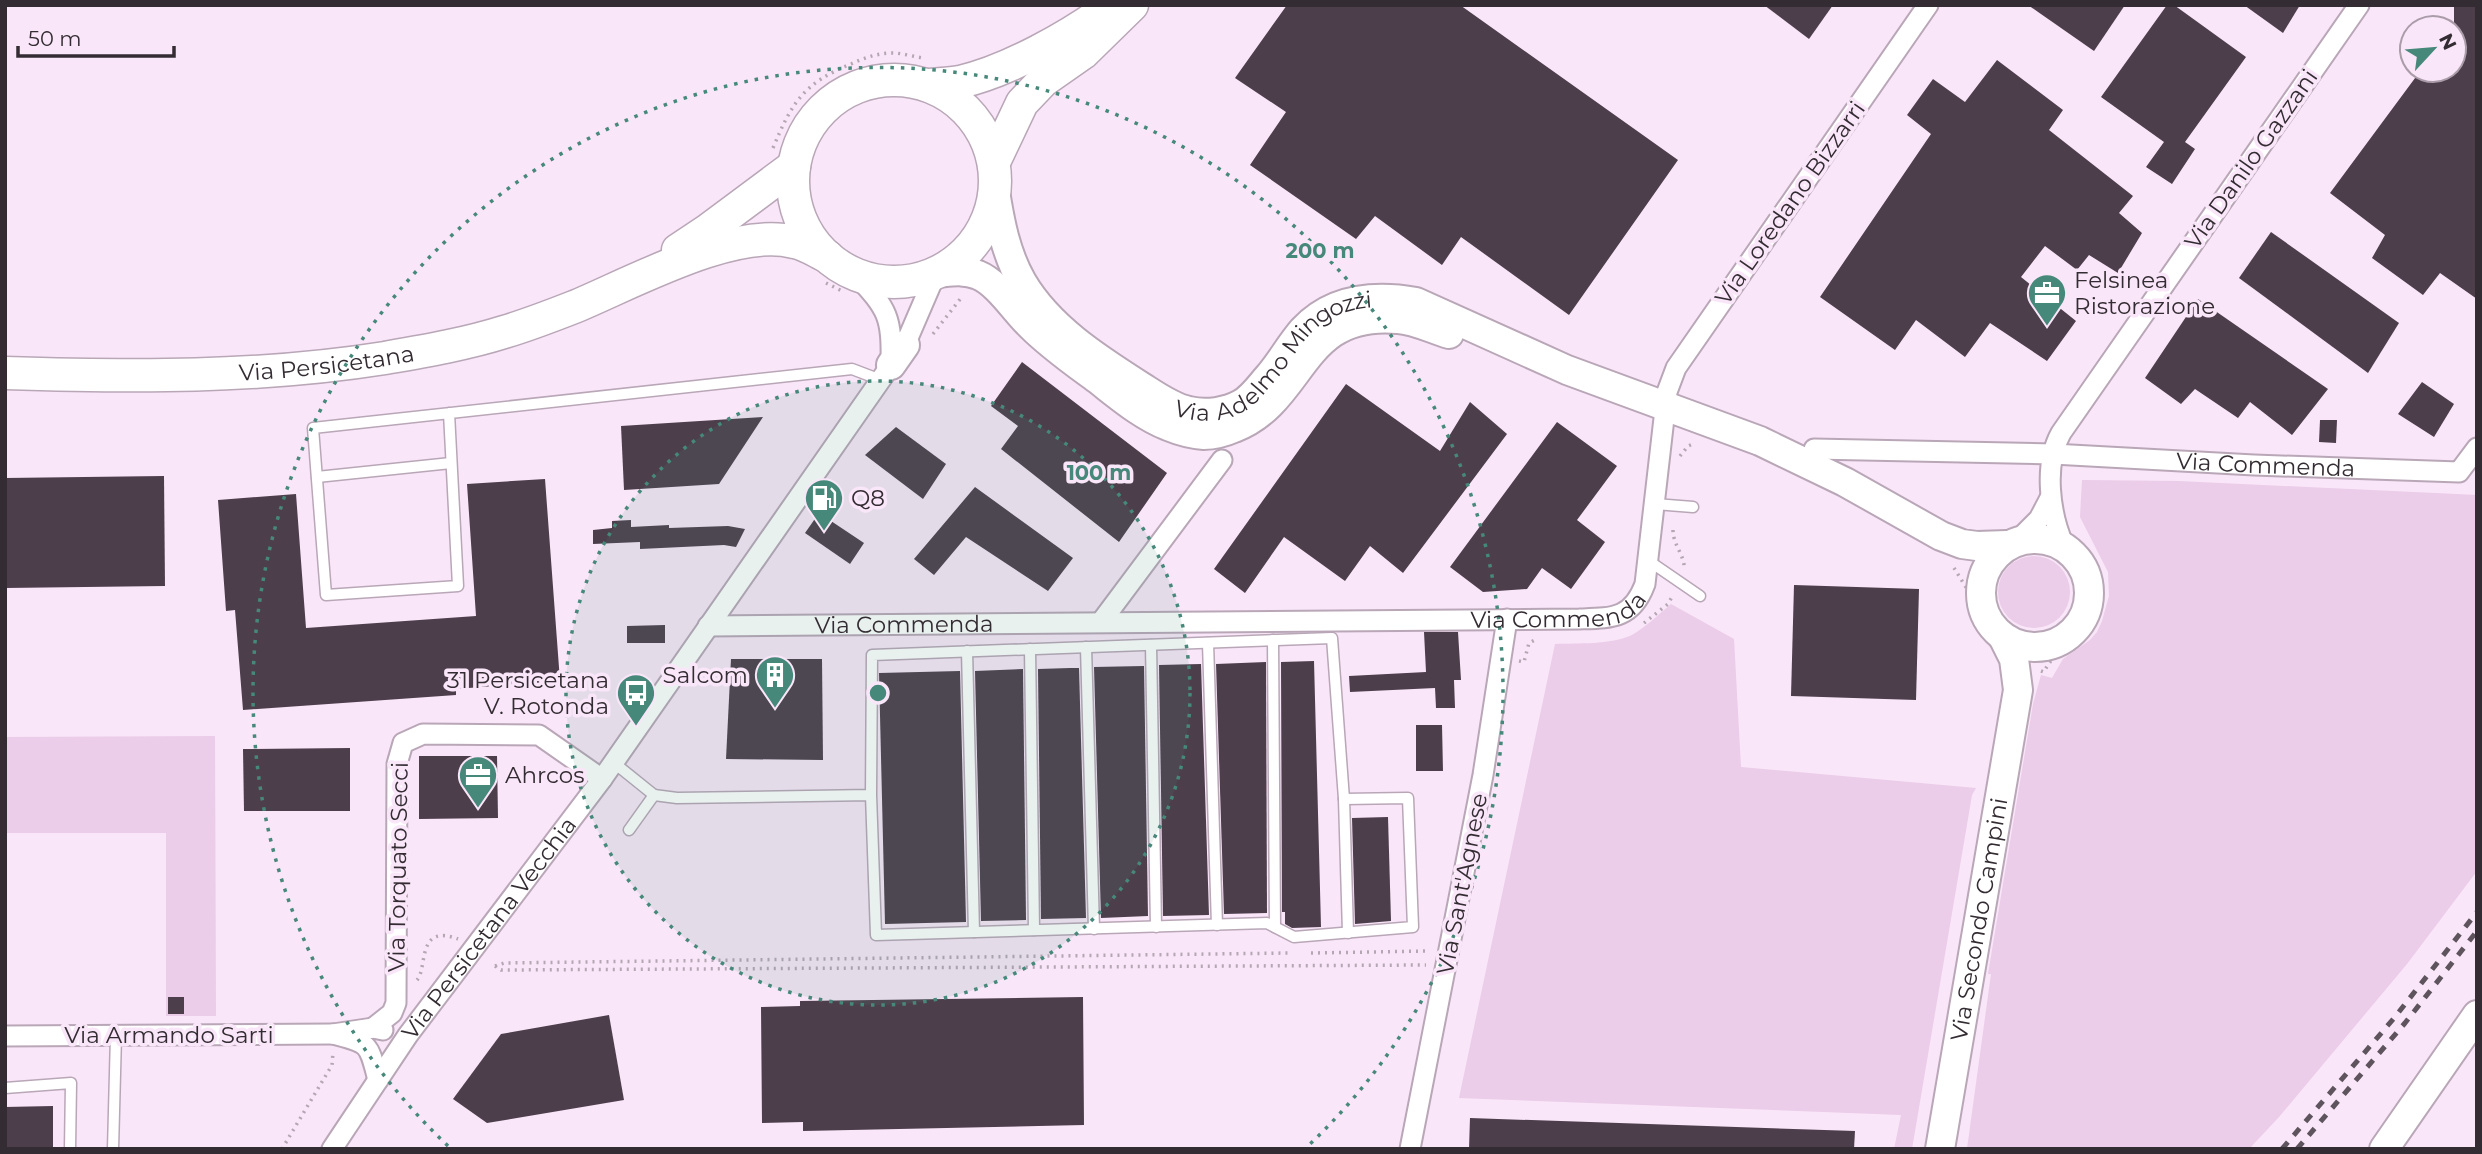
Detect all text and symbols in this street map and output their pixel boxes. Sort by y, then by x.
scale bar [18,14,173,58]
north arrow [2398,14,2468,84]
text: 50 m [28,26,82,51]
text: N [2434,30,2462,54]
street label: Via Danilo Gazzani [2179,64,2323,254]
street label: Via Loredano Bizzarri [1709,96,1871,310]
text: 200 m [1286,238,1354,263]
place label: Felsinea Ristorazione [2074,266,2215,320]
office icon: Felsinea Ristorazione [2026,272,2068,327]
street label: Via Adelmo Mingozzi [1171,285,1373,427]
street label: Via Persicetana [238,339,416,387]
street label: Via Commenda [2175,447,2356,482]
text: 100 m [1067,460,1131,485]
fuel station icon: Q8 [803,477,845,532]
place label: Q8 [851,484,885,512]
street label: Via Commenda [1470,587,1652,634]
street label: Via Commenda [814,610,994,639]
building icon: Salcom [754,654,796,709]
place label: Salcom [663,661,748,689]
place label: 31 Persicetana V. Rotonda [447,666,609,720]
bus stop icon: 31 Persicetana V. Rotonda [615,672,657,727]
centre of rings [866,681,890,705]
office icon: Ahrcos [457,754,499,809]
place label: Ahrcos [505,761,584,789]
street label: Via Torquato Secci [382,762,414,972]
street label: Via Sant'Agnese [1431,791,1493,977]
street label: Via Secondo Campini [1945,796,2013,1043]
street label: Via Persicetana Vecchia [396,811,582,1045]
street label: Via Armando Sarti [64,1021,274,1049]

